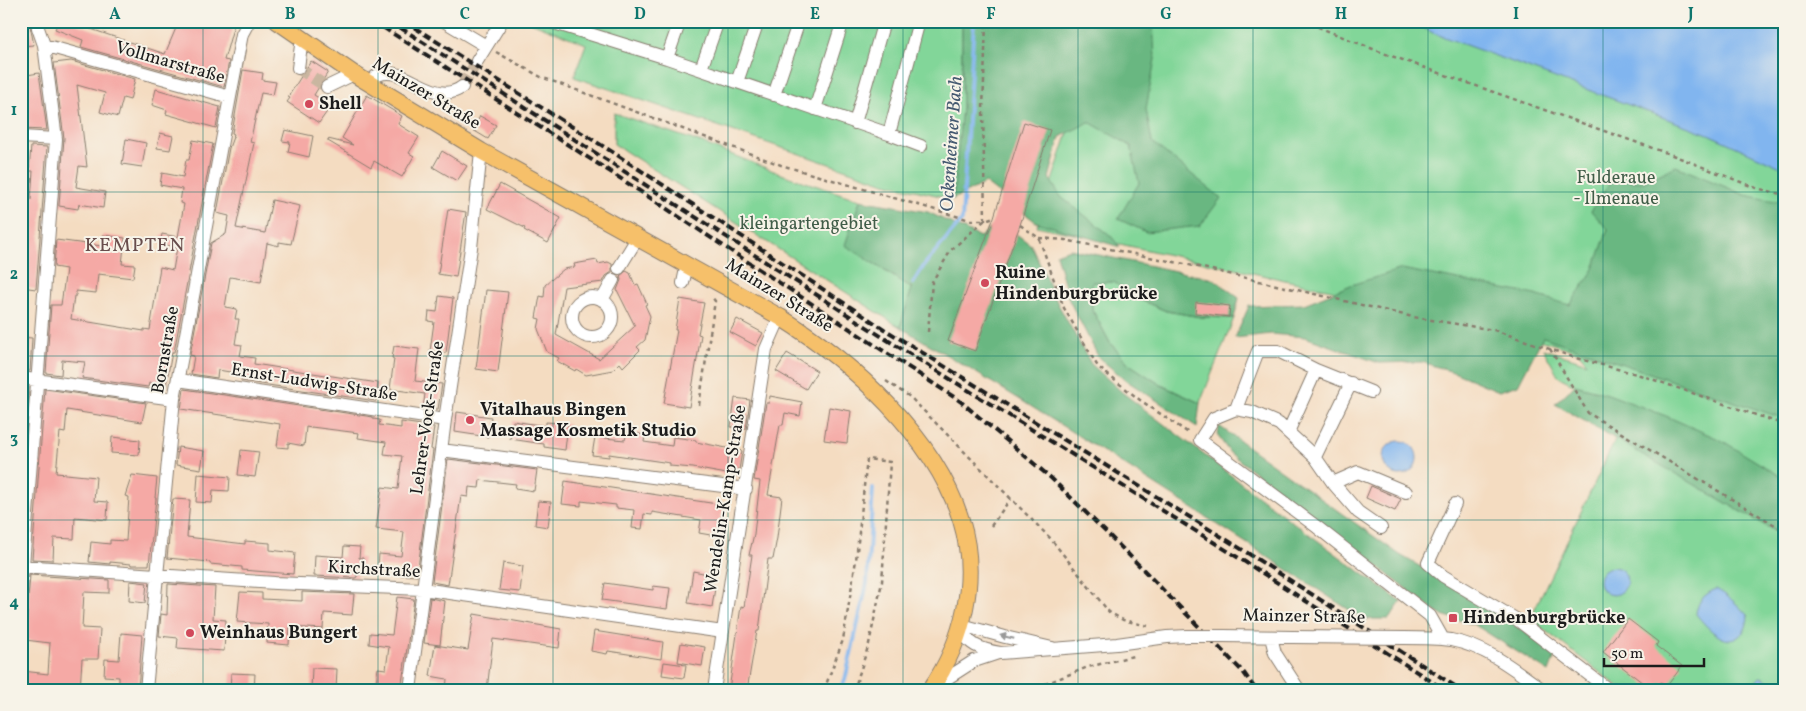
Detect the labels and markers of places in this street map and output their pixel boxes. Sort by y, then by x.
place label: Shell [319,92,362,117]
marker: Shell [303,98,315,110]
place label: Ruine Hindenburgbrücke [995,261,1157,307]
marker: Ruine Hindenburgbrücke [979,277,991,289]
place label: Vitalhaus Bingen Massage Kosmetik Studio [480,398,696,444]
marker: Vitalhaus Bingen Massage Kosmetik Studio [464,414,476,426]
place label: Hindenburgbrücke [1463,606,1625,631]
marker: Hindenburgbrücke [1447,612,1459,624]
place label: Weinhaus Bungert [200,621,358,646]
marker: Weinhaus Bungert [184,627,196,639]

